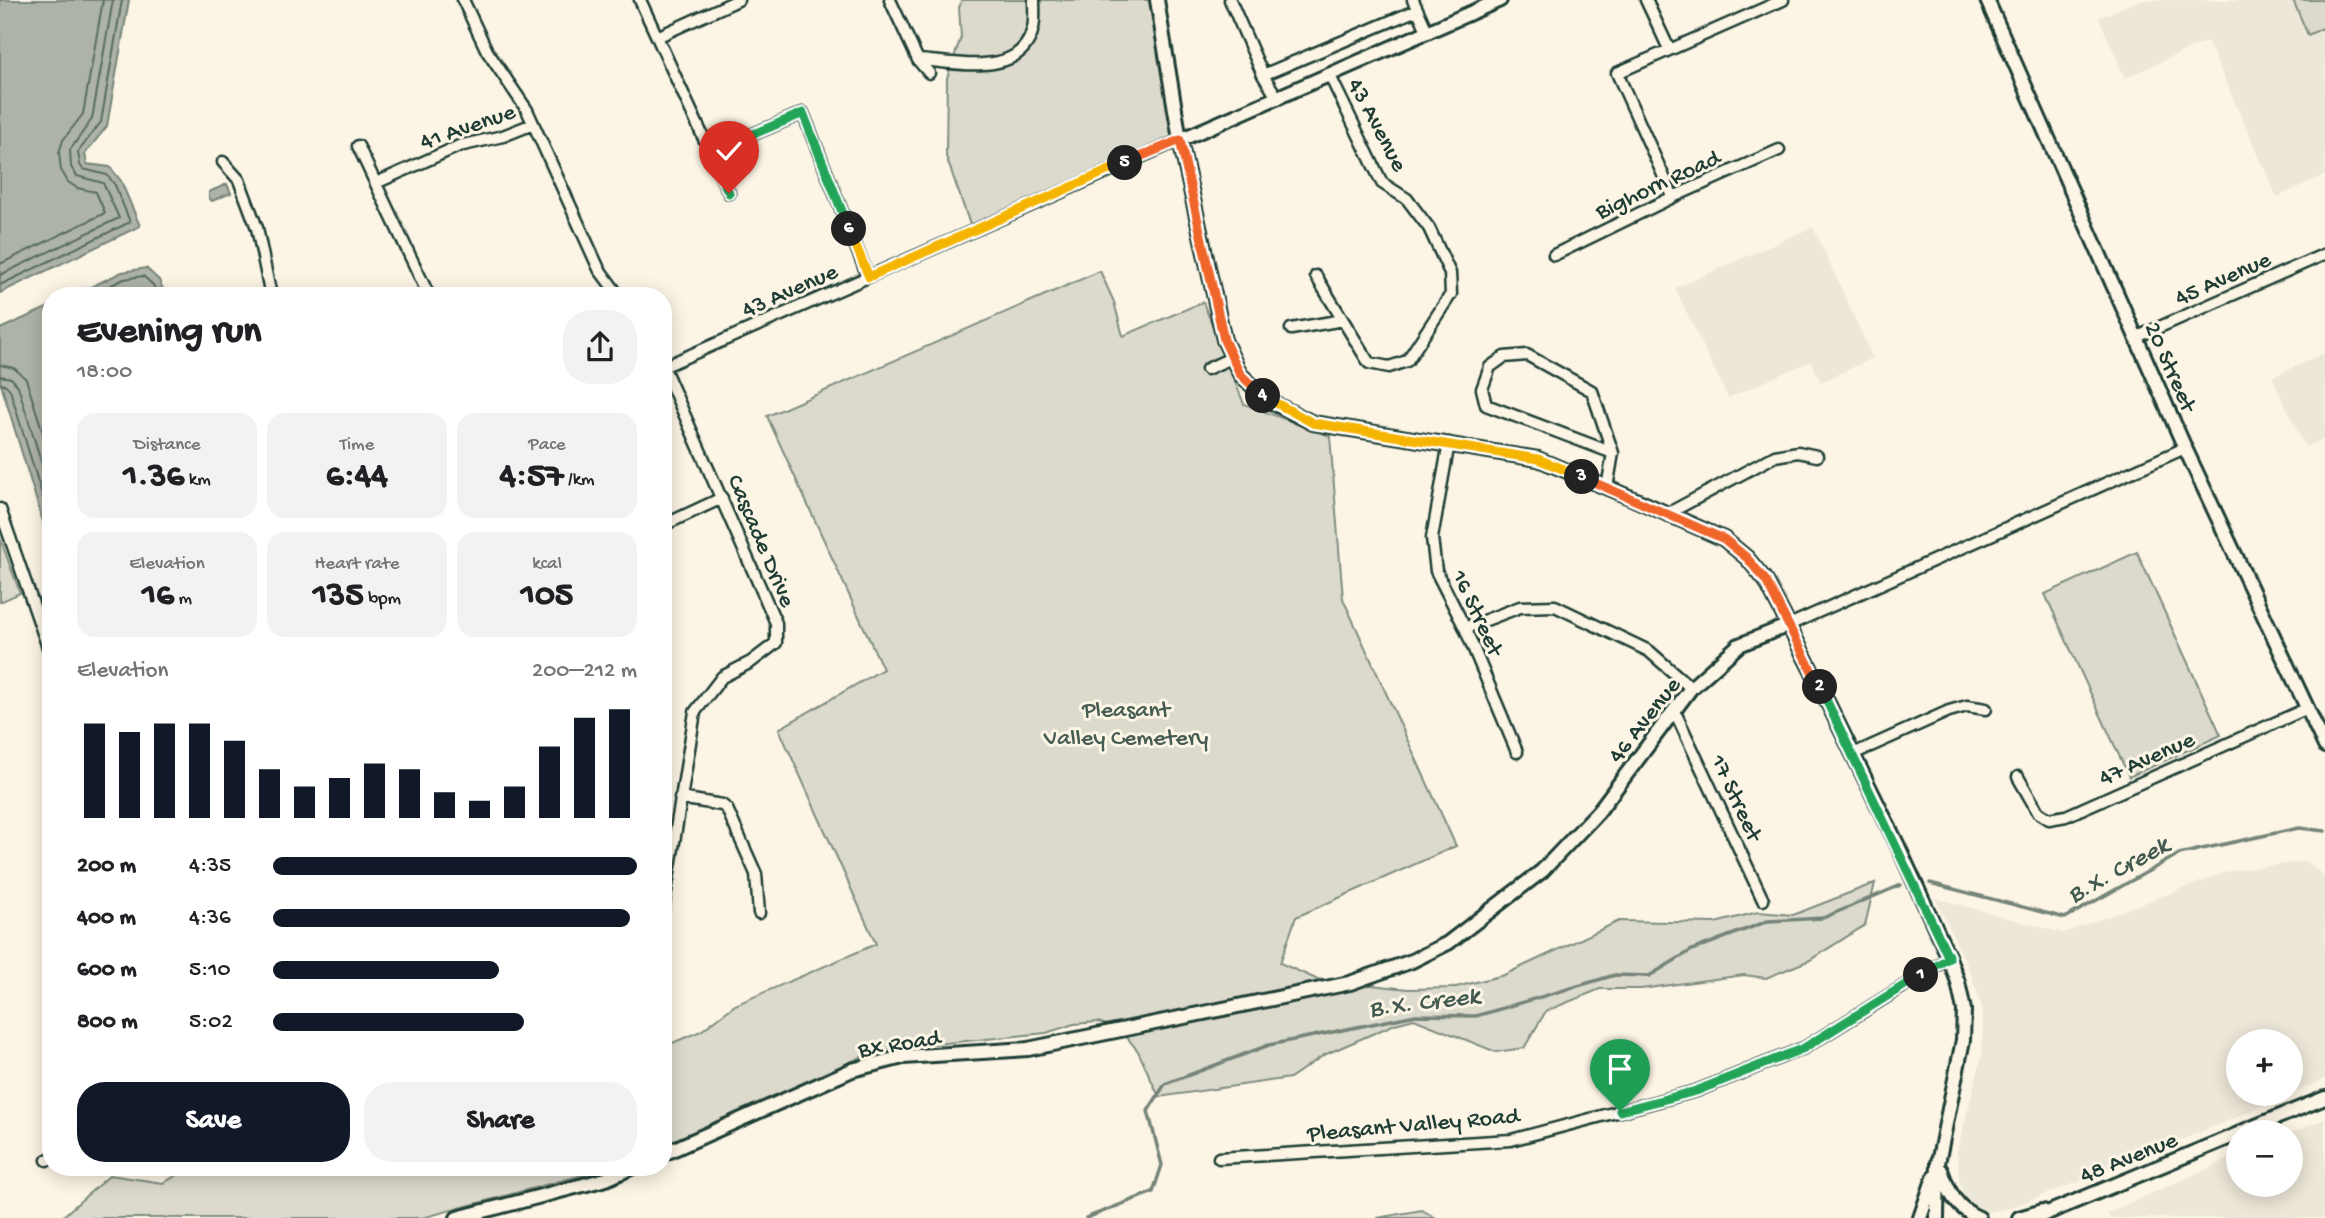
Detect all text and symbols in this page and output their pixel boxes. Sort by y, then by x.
street label: 43 Avenue [1339,74,1413,178]
street label: 41 Avenue [417,98,520,158]
pin [699,121,759,193]
icon: check [710,132,748,170]
street label: Bighorn Road [1591,144,1727,228]
pin: 5 [1108,146,1142,180]
text: 5 [1120,151,1130,174]
pin: 6 [832,212,866,246]
text: 6 [844,217,853,240]
street label: 45 Avenue [2171,246,2276,314]
street label: 43 Avenue [738,258,843,326]
button: share [563,310,637,384]
text: Evening run [77,311,261,355]
street label: 20 Street [2136,318,2202,419]
text: 18:00 [77,359,132,386]
pin: 4 [1246,378,1280,414]
text: 4 [1258,384,1267,407]
text: Distance [133,434,201,457]
text: Time [340,434,374,457]
text: Pace [528,434,566,457]
text: 1.36 [123,457,184,498]
text: 6:44 [326,457,388,498]
text: 4:57 [499,457,564,498]
pin: 3 [1564,460,1600,494]
text: 3 [1577,465,1586,488]
text: km [184,469,211,492]
text: /km [564,469,595,492]
street label: Cascade Drive [719,471,801,613]
text: Elevation [129,553,205,576]
text: Heart rate [314,553,400,576]
text: kcal [532,553,562,576]
street label: 16 Street [1443,565,1509,663]
text: 16 [142,576,174,617]
text: 135 [313,576,364,617]
text: 105 [521,576,573,617]
text: m [174,588,192,611]
text: bpm [364,588,401,611]
text: Elevation [77,658,168,685]
text: 200–212 m [532,658,637,685]
pin: 2 [1802,670,1838,704]
street label: 46 Avenue [1603,672,1689,770]
text: 2 [1815,675,1824,698]
park label: Pleasant Valley Cemetery [1043,697,1208,754]
street label: 47 Avenue [2095,726,2200,794]
street label: 17 Street [1702,750,1768,848]
water label: B.X. Creek [2063,830,2177,912]
text: 200 m [77,853,136,880]
text: 4:35 [189,853,231,880]
text: 400 m [77,905,136,932]
text: 4:36 [189,905,231,932]
text: 600 m [77,957,137,984]
text: 5:10 [189,957,231,984]
pin: 1 [1904,958,1938,992]
text: 1 [1917,963,1924,986]
water label: B.X. Creek [1367,982,1484,1027]
text: 800 m [77,1009,138,1036]
text: 5:02 [189,1009,233,1036]
street label: Bx Road [855,1024,945,1066]
map controls [2226,1029,2303,1197]
button: + [2226,1029,2303,1106]
pin [1590,1039,1650,1111]
icon: arrive [1601,1050,1639,1088]
button: Save [77,1082,350,1162]
button: Share [364,1082,637,1162]
street label: Pleasant Valley Road [1305,1103,1523,1150]
button: − [2226,1120,2303,1197]
street label: 48 Avenue [2076,1126,2183,1192]

